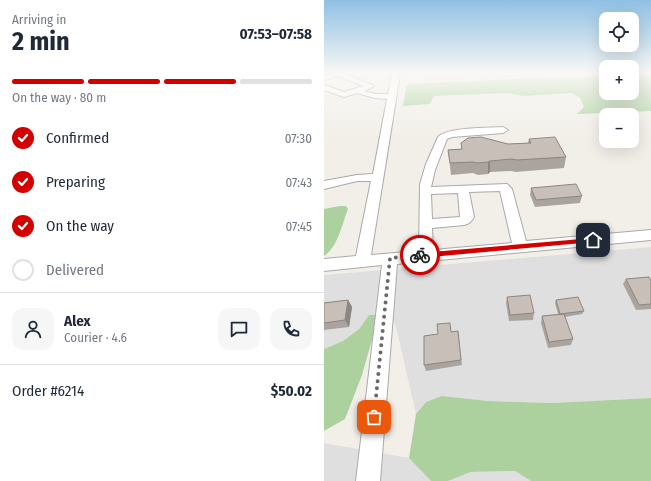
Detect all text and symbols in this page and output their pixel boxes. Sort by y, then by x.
text: Arriving in [12,12,66,27]
map controls [599,12,639,148]
button: locate [599,12,639,52]
text: 07:53–07:58 [240,25,312,43]
text: 2 min [12,26,70,57]
button: + [599,60,639,100]
text: On the way · 80 m [12,90,106,105]
button: − [599,108,639,148]
icon: check [12,127,34,149]
text: Confirmed [46,129,109,147]
text: 07:30 [285,131,312,146]
icon: check [12,171,34,193]
text: Preparing [46,173,105,191]
text: 07:43 [286,175,312,190]
icon: check [12,215,34,237]
text: On the way [46,217,114,235]
text: 07:45 [285,219,312,234]
pin [576,223,610,257]
icon: home [582,229,604,251]
courier [400,235,440,275]
icon: bike [409,244,431,266]
text: Delivered [46,261,104,279]
button: person [12,308,54,350]
button: chat [218,308,260,350]
button: phone [270,308,312,350]
text: Alex [64,312,91,330]
text: Courier · 4.6 [64,330,127,345]
text: Order #6214 [12,382,84,400]
text: $50.02 [271,382,312,400]
pin [357,400,391,434]
icon: bag [363,406,385,428]

